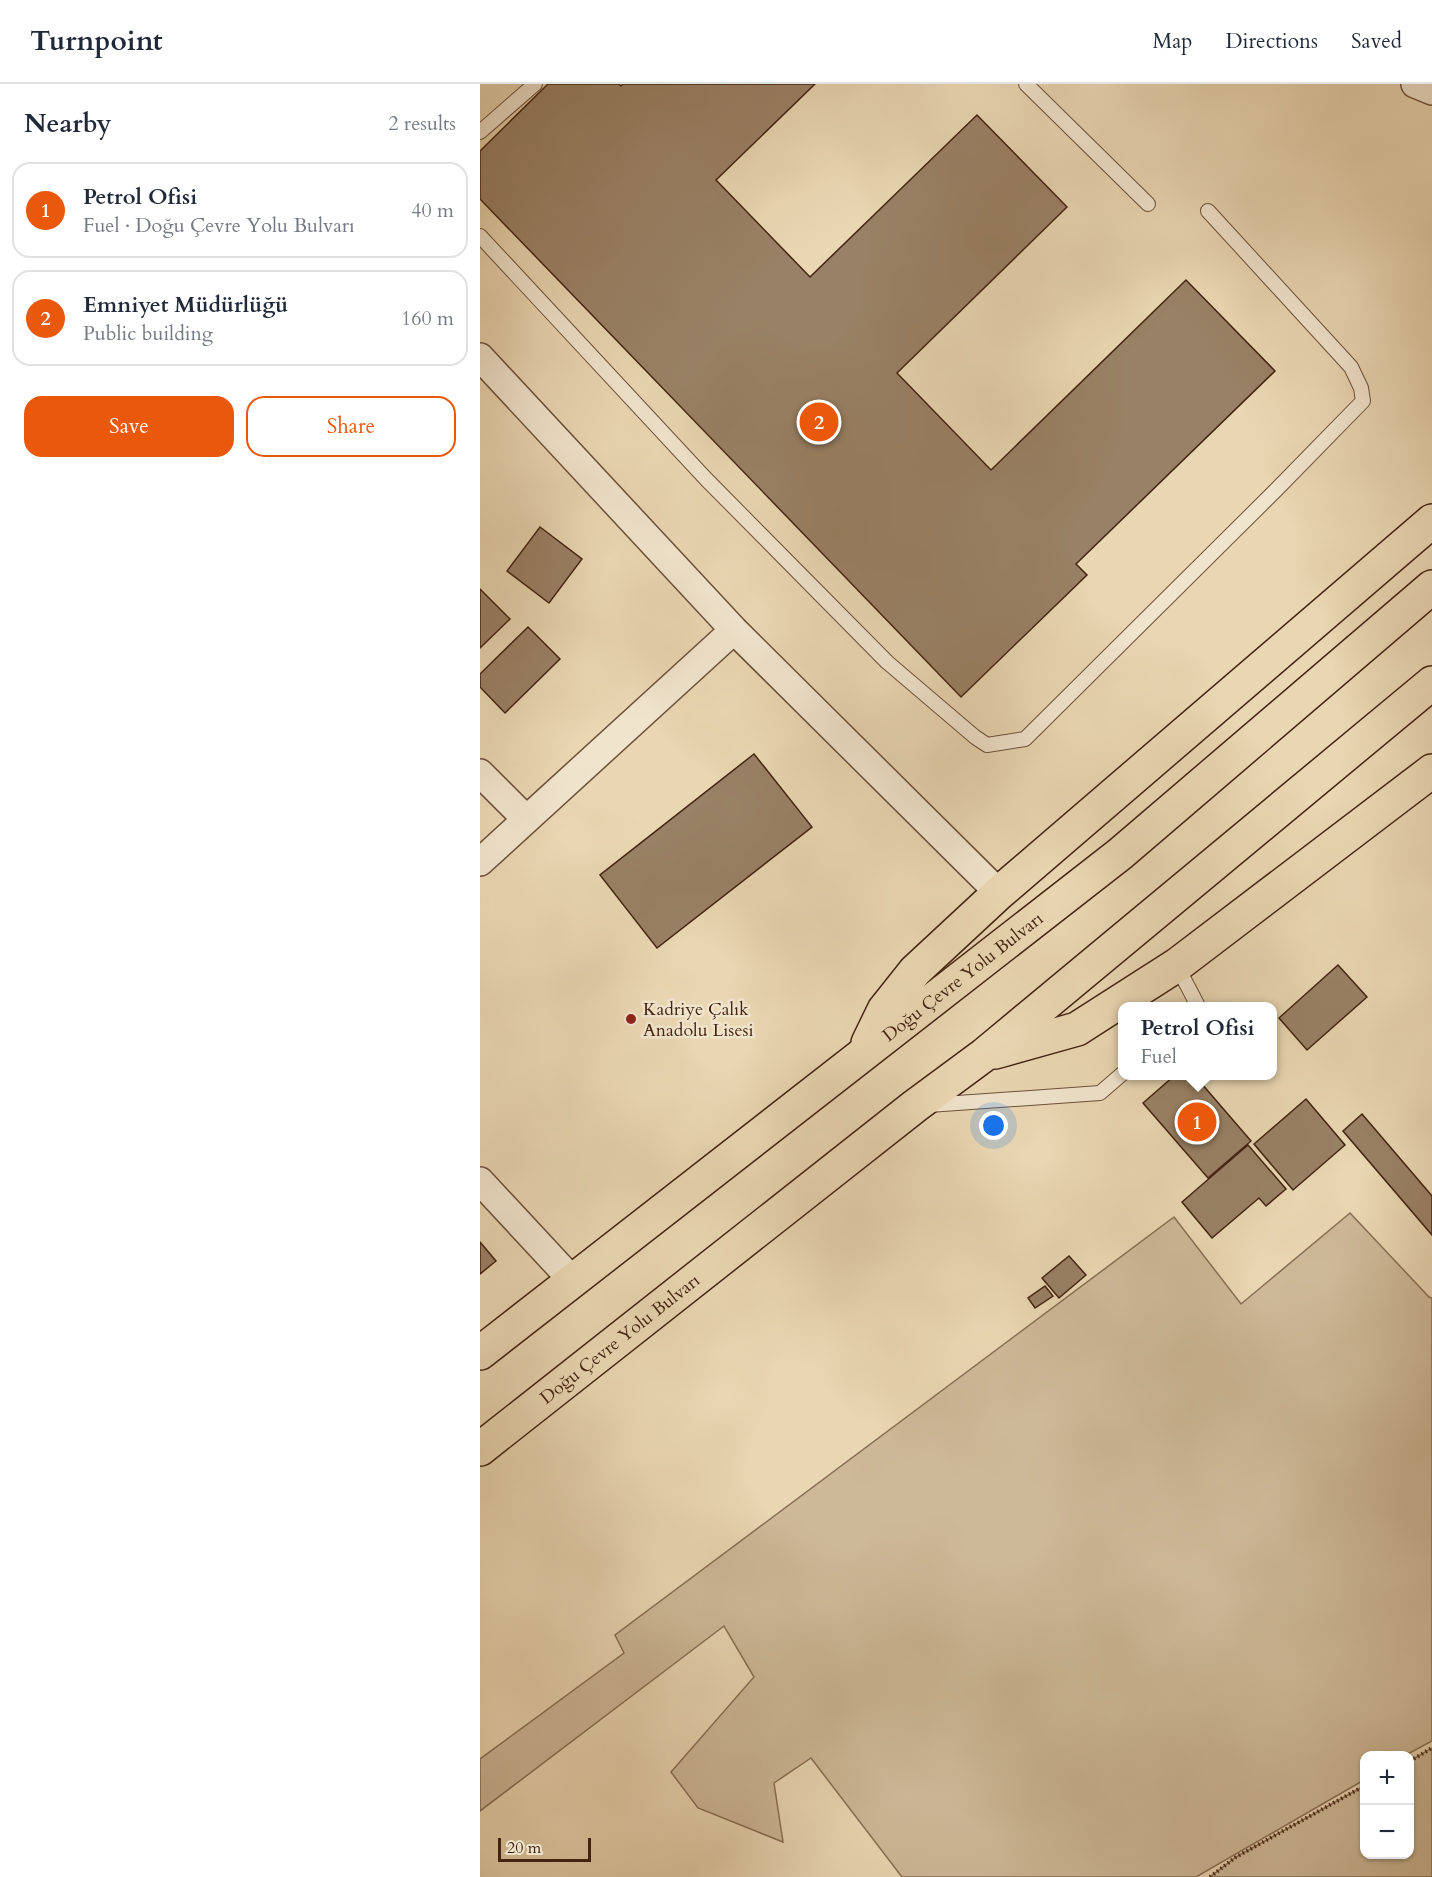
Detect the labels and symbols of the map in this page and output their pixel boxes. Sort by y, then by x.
pin: 2 [800,400,838,444]
street label: Doğu Çevre Yolu Bulvarı [877,906,1049,1048]
place label: Kadriye Çalık Anadolu Lisesi [643,997,754,1043]
marker: Kadriye Çalık Anadolu Lisesi [624,1012,638,1026]
pin: 1 [1178,1100,1216,1144]
your location [979,1111,1008,1140]
street label: Doğu Çevre Yolu Bulvarı [535,1268,705,1410]
scale bar [498,1835,591,1862]

